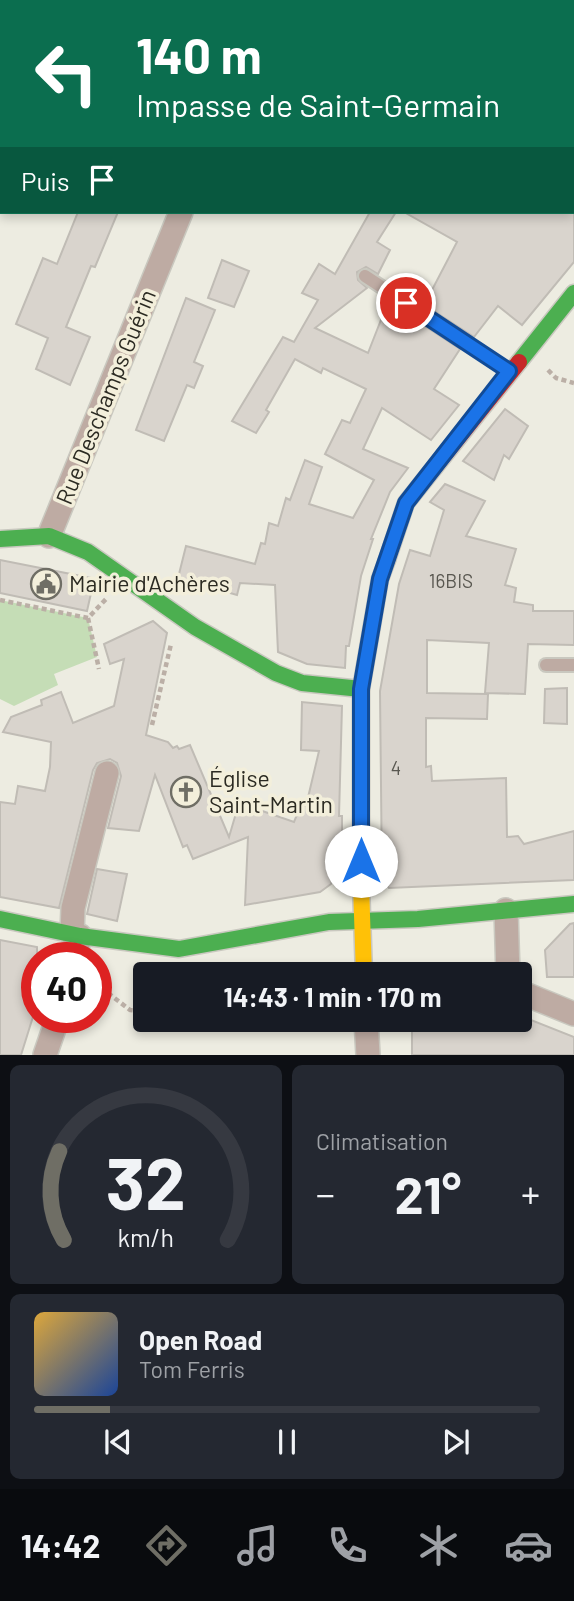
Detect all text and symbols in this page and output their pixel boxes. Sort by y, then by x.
text: 140 m [136,25,262,84]
icon: left [21,28,112,119]
text: Impasse de Saint-Germain [136,85,500,123]
icon: arrive [83,161,121,199]
text: Puis [21,165,69,196]
pin [376,273,436,333]
icon: arrive [387,284,425,322]
street label: Rue Deschamps Guérin [49,285,161,508]
public building icon: Mairie d'Achères [29,567,63,601]
place label: Mairie d'Achères [69,569,230,597]
house number: 16BIS [429,569,473,592]
house number: 4 [391,756,401,779]
place label: Église Saint-Martin [209,764,333,818]
church icon: Église Saint-Martin [169,775,203,809]
position arrow [324,824,398,898]
speed limit sign: 40 [21,942,112,1033]
text: 14:43 · 1 min · 170 m [224,981,441,1012]
text: Climatisation [316,1127,448,1155]
text: 32 [106,1138,186,1226]
text: 21° [395,1162,461,1224]
text: − [316,1170,335,1216]
text: + [521,1170,540,1216]
text: km/h [118,1222,174,1252]
text: Open Road [139,1324,262,1355]
text: Tom Ferris [139,1355,245,1383]
icon: previous [99,1423,137,1461]
icon: pause [268,1423,306,1461]
icon: next [437,1423,475,1461]
icon: directions [142,1521,191,1570]
icon: music [233,1521,282,1570]
icon: phone [323,1521,372,1570]
icon: climate [414,1521,463,1570]
icon: car [504,1521,553,1570]
text: 14:42 [21,1526,100,1564]

